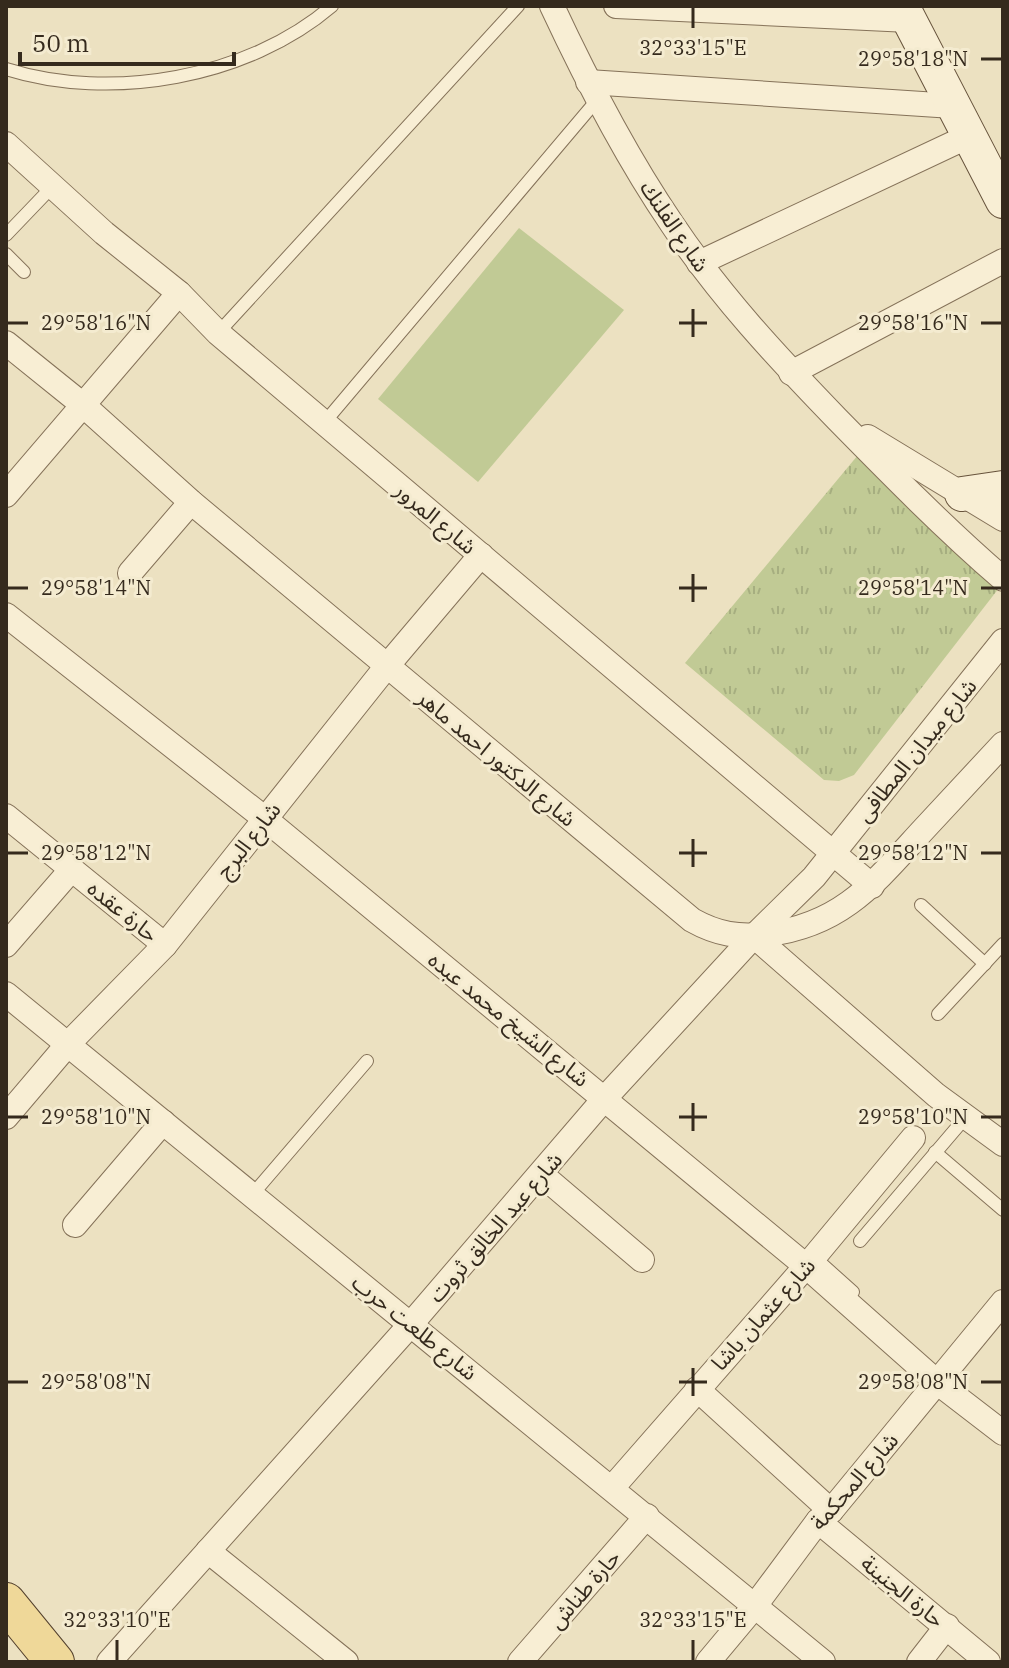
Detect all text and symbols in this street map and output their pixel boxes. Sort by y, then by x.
scale bar [20,16,234,66]
text: 50 m [32,27,89,59]
text: 32°33'15"E [639,34,747,61]
text: 29°58'18"N [858,45,968,72]
street label: شارع الفلنك [632,174,717,279]
text: 29°58'16"N [41,309,151,336]
text: 29°58'16"N [858,309,968,336]
street label: شارع المرور [387,474,483,563]
text: 29°58'14"N [41,574,151,601]
text: 29°58'14"N [858,574,968,601]
street label: شارع ميدان المطافى [849,672,985,829]
street label: شارع الدكتور احمد ماهر [409,682,583,835]
street label: شارع البرج [209,796,289,886]
text: 29°58'12"N [41,839,151,866]
text: 29°58'12"N [858,839,968,866]
street label: حارة عقده [82,873,165,948]
street label: شارع الشيخ محمد عبده [421,945,596,1095]
text: 29°58'10"N [41,1103,151,1130]
text: 29°58'10"N [858,1103,968,1130]
street label: شارع عبد الخالق ثروت [421,1145,570,1310]
street label: شارع عثمان باشا [704,1251,823,1378]
street label: شارع طلعت حرب [345,1267,484,1389]
text: 29°58'08"N [41,1368,151,1395]
text: 29°58'08"N [858,1368,968,1395]
street label: شارع المحكمة [803,1426,906,1538]
street label: حارة طناش [541,1543,626,1634]
street label: حارة الجنينة [856,1548,951,1633]
text: 32°33'10"E [63,1606,171,1633]
text: 32°33'15"E [639,1606,747,1633]

